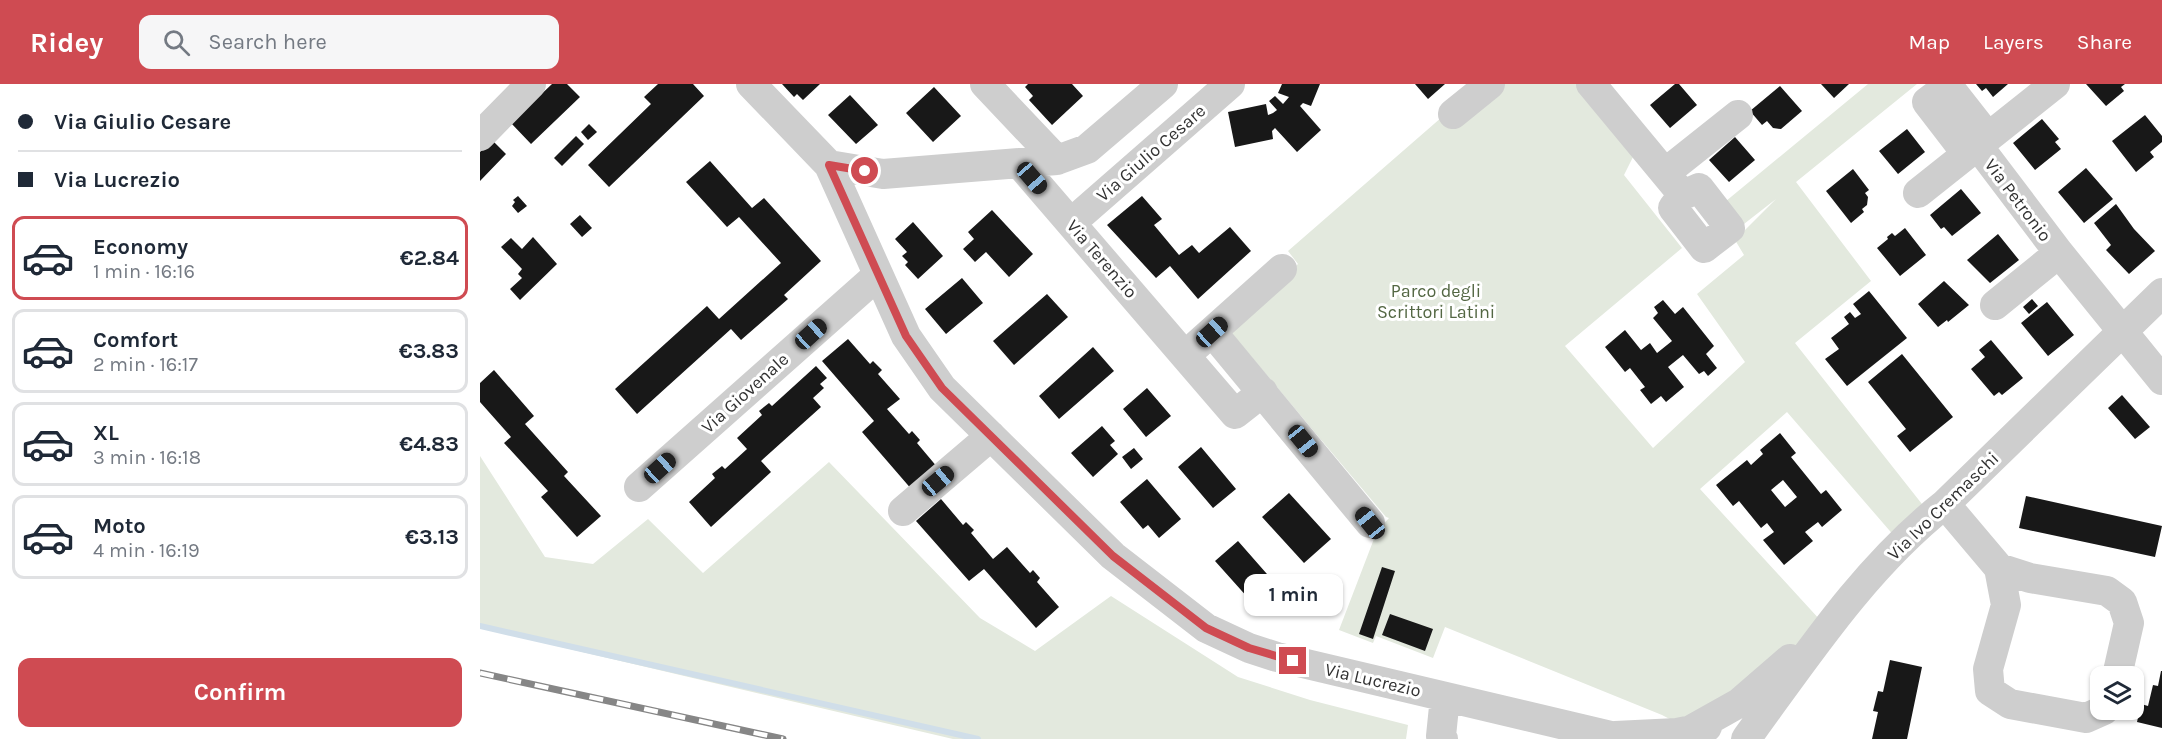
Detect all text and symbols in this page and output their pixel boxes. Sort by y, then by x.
search box [139,15,559,69]
text: Ridey [30,26,103,59]
icon: search [160,26,193,59]
text: Search here [208,29,327,55]
text: Map [1908,30,1950,54]
text: Layers [1983,30,2044,54]
text: Share [2077,30,2132,54]
street label: Via Giulio Cesare [1092,100,1210,206]
text: Via Giulio Cesare [54,109,231,135]
street label: Via Petronio [1980,154,2056,246]
route start [851,157,878,184]
car [1013,159,1051,197]
text: Via Lucrezio [54,167,180,193]
street label: Via Terenzio [1062,215,1142,303]
icon: car [21,231,75,285]
text: Economy [93,234,188,260]
text: €2.84 [400,245,459,271]
text: 1 min · 16:16 [93,260,195,283]
park label: Parco degli Scrittori Latini [1377,280,1495,323]
car [1193,313,1231,351]
car [792,315,830,353]
icon: car [21,324,75,378]
text: Comfort [93,327,178,353]
text: €3.83 [399,338,459,364]
street label: Via Giovenale [697,348,793,438]
text: 2 min · 16:17 [93,353,198,376]
icon: car [21,417,75,471]
text: XL [93,420,119,446]
car [1285,421,1321,461]
text: €4.83 [399,431,459,457]
text: 3 min · 16:18 [93,446,201,469]
street label: Via Ivo Cremaschi [1883,447,2003,565]
car [641,449,679,487]
car [918,463,958,499]
car [1352,503,1388,543]
icon: car [21,510,75,564]
text: Moto [93,513,146,539]
text: €3.13 [405,524,459,550]
text: 4 min · 16:19 [93,539,200,562]
callout: 1 min [1244,574,1342,616]
text: 1 min [1268,583,1319,606]
route end [1279,647,1306,674]
button: Confirm [18,658,462,727]
street label: Via Lucrezio [1323,658,1423,702]
map controls [2090,666,2144,720]
button: layers [2090,666,2144,720]

